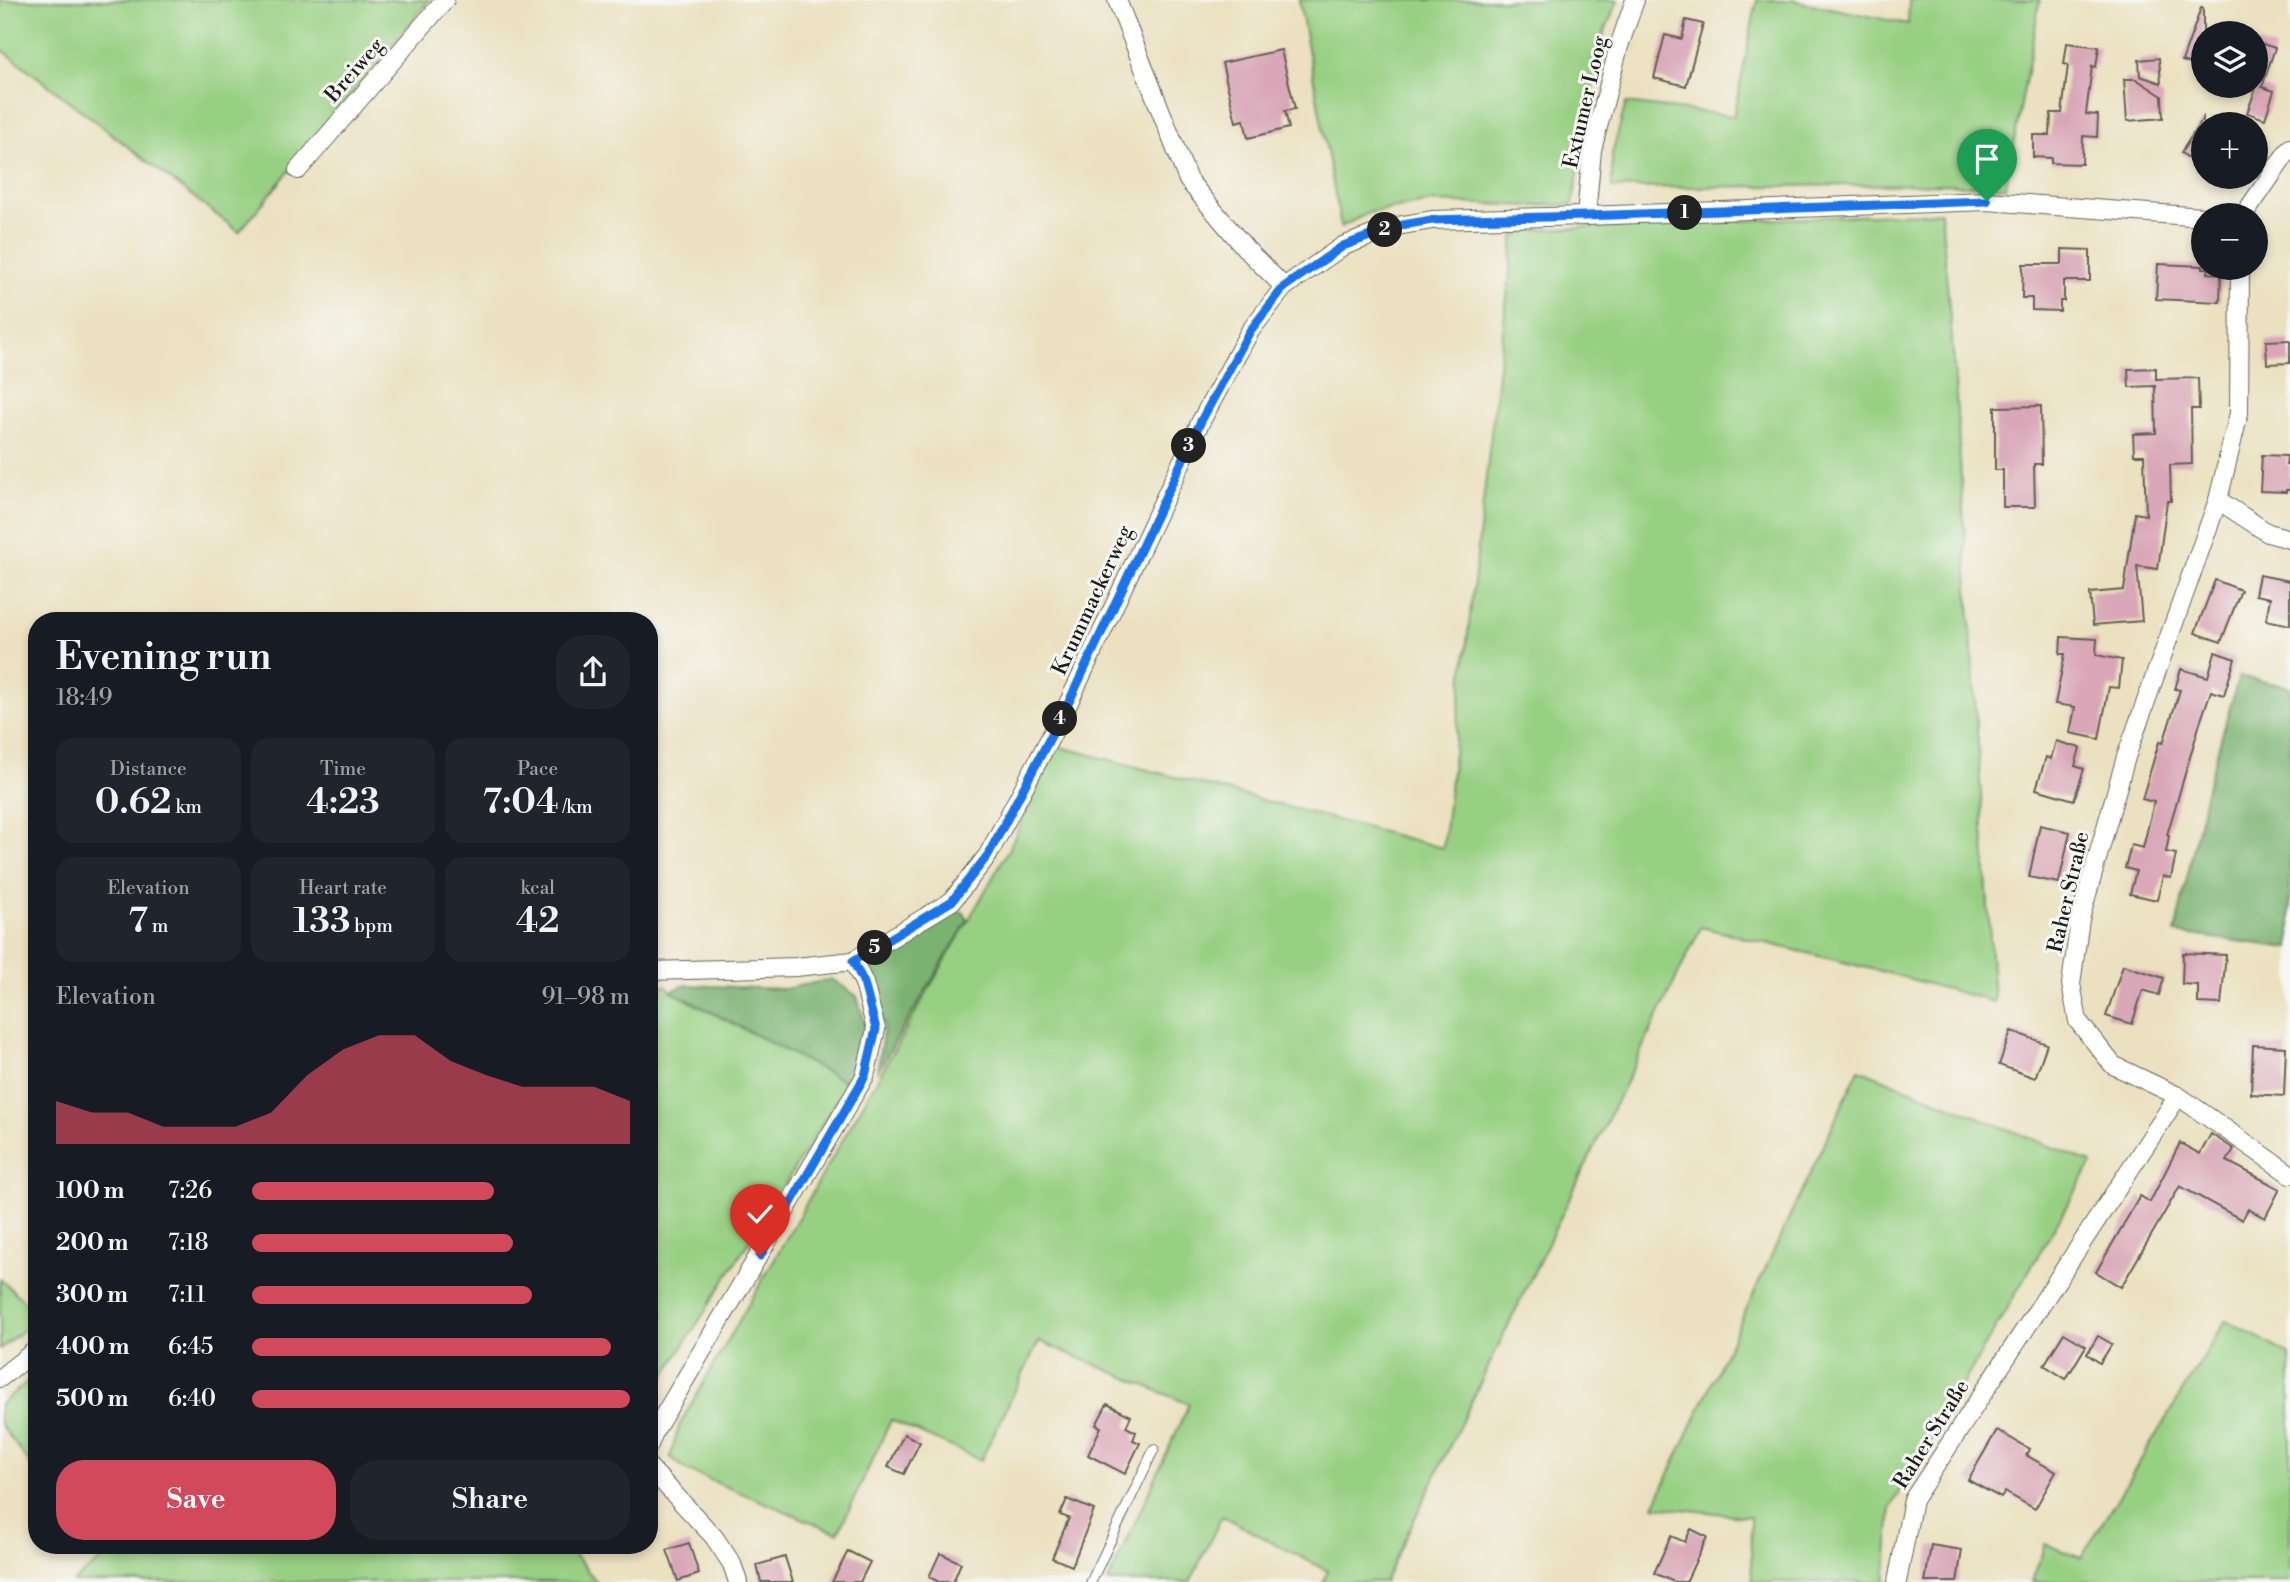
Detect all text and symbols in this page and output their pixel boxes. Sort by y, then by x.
map controls [2191,21,2268,280]
button: layers [2191,21,2268,98]
street label: Breiweg [319,33,390,109]
street label: Extumer Loog [1558,33,1614,171]
button: + [2191,112,2268,189]
pin [1957,129,2017,201]
icon: arrive [1968,140,2006,178]
pin: 1 [1668,196,1702,230]
text: 1 [1680,200,1689,224]
button: − [2191,203,2268,280]
pin: 2 [1368,212,1402,247]
text: 2 [1379,217,1390,241]
pin: 3 [1172,428,1206,464]
text: 3 [1183,433,1194,457]
street label: Krummackerweg [1047,521,1139,679]
text: Evening run [56,634,271,681]
button: share [556,635,630,709]
text: 18:49 [56,684,112,712]
pin: 4 [1042,702,1078,736]
text: 4 [1053,706,1066,730]
text: Distance [110,757,187,781]
text: Time [320,757,366,781]
text: Pace [517,757,558,781]
text: 0.62 [95,781,171,824]
text: 4:23 [306,781,380,824]
text: 7:04 [483,781,559,824]
text: km [171,795,202,819]
text: /km [559,795,593,819]
street label: Raher Straße [2042,829,2096,955]
text: Elevation [107,876,189,900]
text: Heart rate [299,876,387,900]
text: kcal [520,876,555,900]
text: 7 [128,900,148,943]
text: 133 [293,900,350,943]
text: 42 [516,900,560,943]
text: m [148,914,168,938]
text: bpm [350,914,393,938]
pin: 5 [858,930,892,965]
text: 5 [869,935,880,959]
text: Elevation [56,983,156,1011]
text: 91–98 m [542,983,630,1011]
text: 100 m [56,1177,124,1205]
text: 7:26 [168,1177,212,1205]
pin [730,1184,790,1256]
icon: check [741,1195,779,1233]
text: 200 m [56,1229,128,1257]
text: 7:18 [168,1229,209,1257]
text: 300 m [56,1281,128,1309]
text: 7:11 [168,1281,206,1309]
text: 400 m [56,1333,129,1361]
text: 6:45 [168,1333,214,1361]
street label: Raher Straße [1888,1375,1976,1494]
text: 500 m [56,1385,128,1413]
text: 6:40 [168,1385,216,1413]
button: Save [56,1460,336,1540]
button: Share [350,1460,630,1540]

